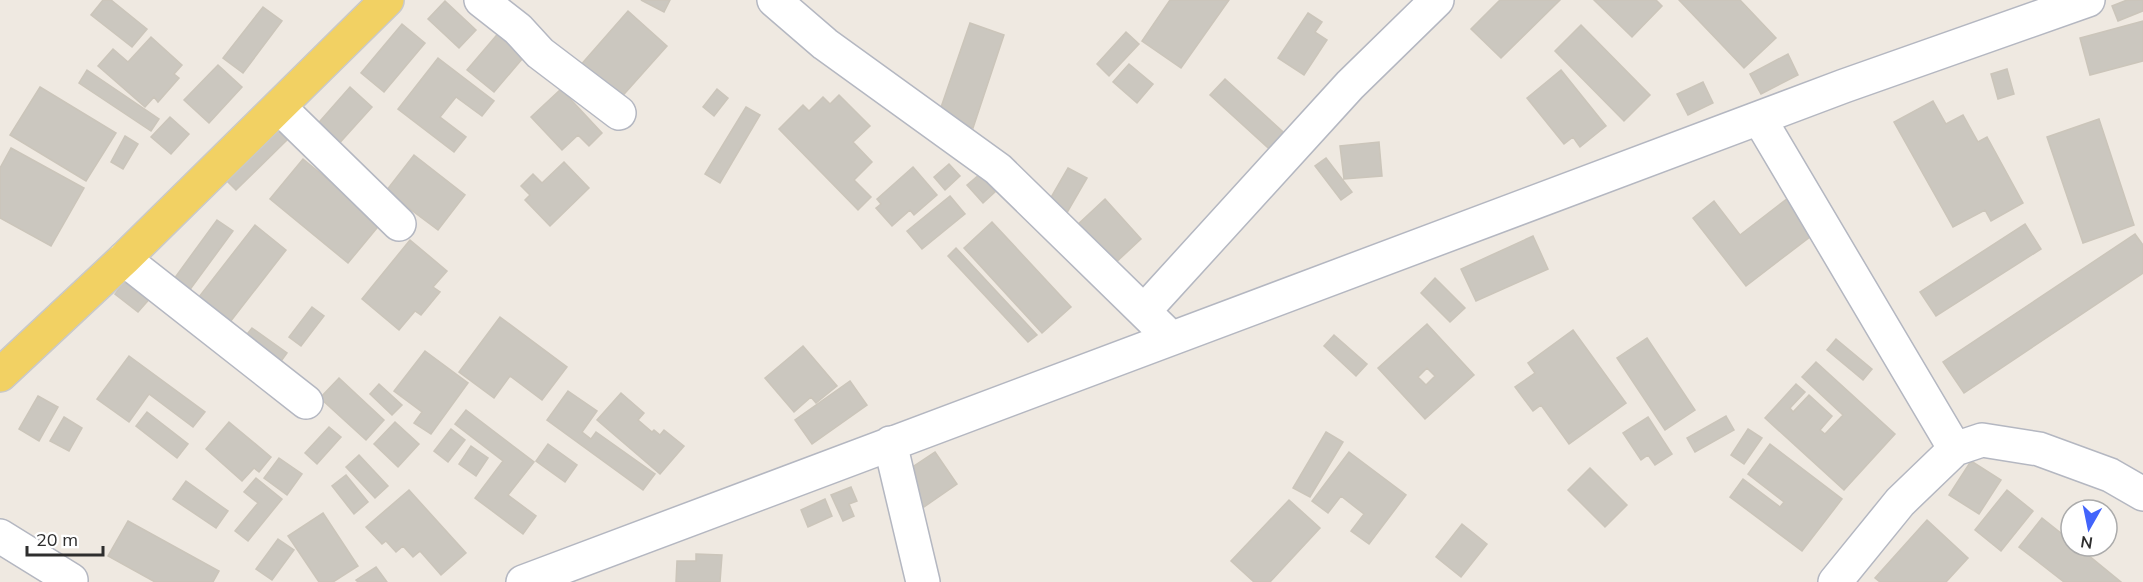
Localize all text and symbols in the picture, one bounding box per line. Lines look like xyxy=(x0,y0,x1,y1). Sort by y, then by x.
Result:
north arrow xyxy=(2059,498,2119,558)
scale bar xyxy=(27,519,104,557)
text: 20 m xyxy=(36,528,78,551)
text: N xyxy=(2079,532,2094,554)

